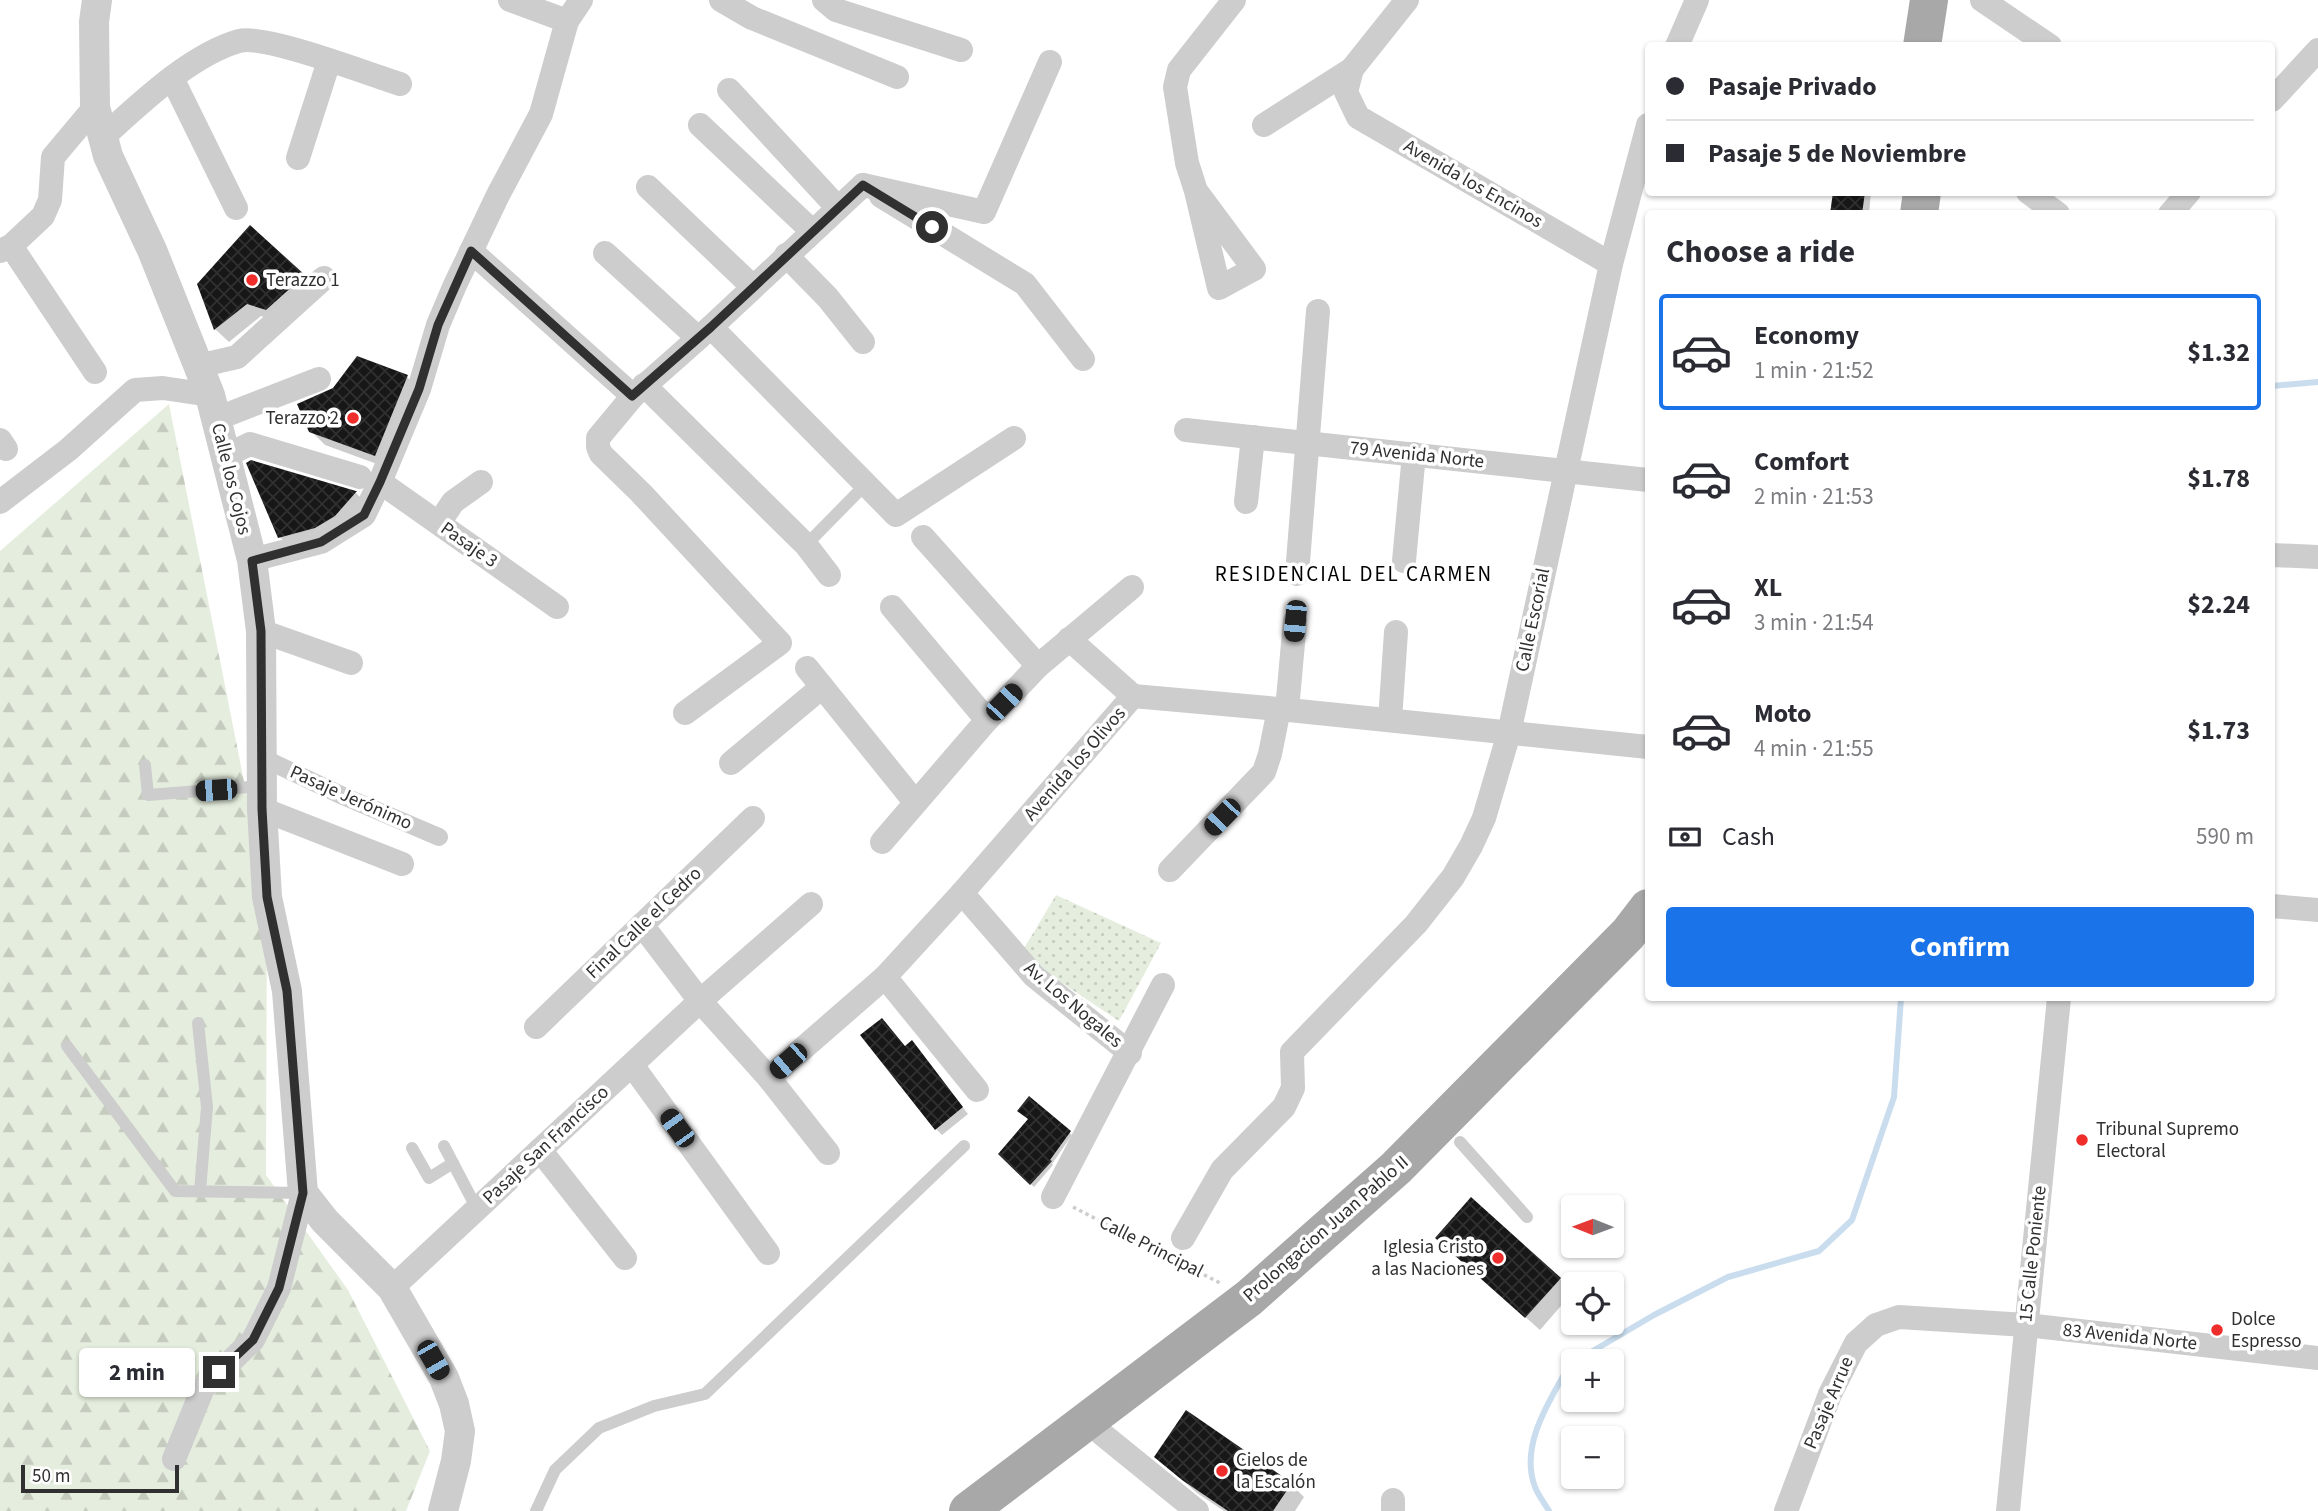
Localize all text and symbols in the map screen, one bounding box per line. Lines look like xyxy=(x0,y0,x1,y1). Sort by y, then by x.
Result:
text: Pasaje Privado xyxy=(1708,68,1877,105)
street label: Avenida los Encinos xyxy=(1398,133,1548,235)
text: Pasaje 5 de Noviembre xyxy=(1708,135,1966,172)
route start xyxy=(916,211,948,243)
text: Choose a ride xyxy=(1666,229,1855,275)
place label: Terazzo 1 xyxy=(266,267,340,294)
marker: Terazzo 1 xyxy=(244,272,260,288)
text: Economy xyxy=(1754,317,1859,354)
icon: car xyxy=(1670,321,1733,384)
text: $1.32 xyxy=(2187,334,2250,371)
text: 1 min · 21:52 xyxy=(1754,354,1874,387)
place label: Terazzo 2 xyxy=(265,405,339,432)
marker: Terazzo 2 xyxy=(345,410,361,426)
street label: Calle los Cojos xyxy=(204,420,258,538)
street label: 79 Avenida Norte xyxy=(1349,435,1485,475)
text: Comfort xyxy=(1754,443,1849,480)
icon: car xyxy=(1670,447,1733,510)
text: $1.78 xyxy=(2187,460,2250,497)
text: 2 min · 21:53 xyxy=(1754,480,1874,513)
street label: Pasaje 3 xyxy=(435,515,503,575)
district label: RESIDENCIAL DEL CARMEN xyxy=(1215,559,1493,589)
street label: Calle Escorial xyxy=(1509,565,1557,674)
text: XL xyxy=(1754,569,1782,606)
icon: car xyxy=(1670,573,1733,636)
text: $2.24 xyxy=(2187,586,2250,623)
car xyxy=(1283,599,1308,643)
text: 3 min · 21:54 xyxy=(1754,606,1874,639)
car xyxy=(982,680,1027,724)
text: Moto xyxy=(1754,695,1811,732)
icon: car xyxy=(1670,699,1733,762)
street label: Avenida los Olivos xyxy=(1018,701,1132,827)
text: $1.73 xyxy=(2187,712,2250,749)
text: 4 min · 21:55 xyxy=(1754,732,1874,765)
street label: Pasaje Jerónimo xyxy=(286,759,416,837)
car xyxy=(195,778,238,802)
car xyxy=(1200,795,1245,839)
icon: cash xyxy=(1666,818,1704,856)
text: Cash xyxy=(1722,818,1775,855)
text: 590 m xyxy=(2196,820,2254,853)
street label: Final Calle el Cedro xyxy=(580,861,708,985)
button: Confirm xyxy=(1666,907,2254,987)
street label: Av. Los Nogales xyxy=(1018,956,1128,1054)
car xyxy=(766,1039,811,1083)
street label: Pasaje San Francisco xyxy=(477,1079,615,1211)
car xyxy=(657,1105,698,1151)
place label: Tribunal Supremo Electoral xyxy=(2096,1116,2239,1165)
marker: Tribunal Supremo Electoral xyxy=(2074,1132,2090,1148)
street label: Prolongacion Juan Pablo II xyxy=(1237,1149,1415,1309)
street label: 15 Calle Poniente xyxy=(2012,1184,2054,1324)
north arrow xyxy=(1561,1195,1624,1258)
map controls xyxy=(1561,1195,1624,1489)
street label: Calle Principal xyxy=(1094,1209,1208,1285)
place label: Iglesia Cristo a las Naciones xyxy=(1371,1234,1484,1283)
marker: Iglesia Cristo a las Naciones xyxy=(1490,1250,1506,1266)
button: locate xyxy=(1561,1272,1624,1335)
place label: Dolce Espresso xyxy=(2231,1306,2302,1355)
street label: 83 Avenida Norte xyxy=(2062,1317,2198,1357)
marker: Dolce Espresso xyxy=(2209,1322,2225,1338)
car xyxy=(414,1337,453,1383)
callout: 2 min xyxy=(79,1348,194,1396)
button: + xyxy=(1561,1349,1624,1412)
street label: Pasaje Arrue xyxy=(1797,1353,1861,1453)
text: 2 min xyxy=(109,1356,165,1389)
route end xyxy=(203,1356,235,1388)
button: − xyxy=(1561,1426,1624,1489)
place label: Cielos de la Escalón xyxy=(1236,1447,1316,1496)
scale bar xyxy=(21,1462,178,1494)
text: 50 m xyxy=(32,1463,70,1490)
marker: Cielos de la Escalón xyxy=(1214,1463,1230,1479)

